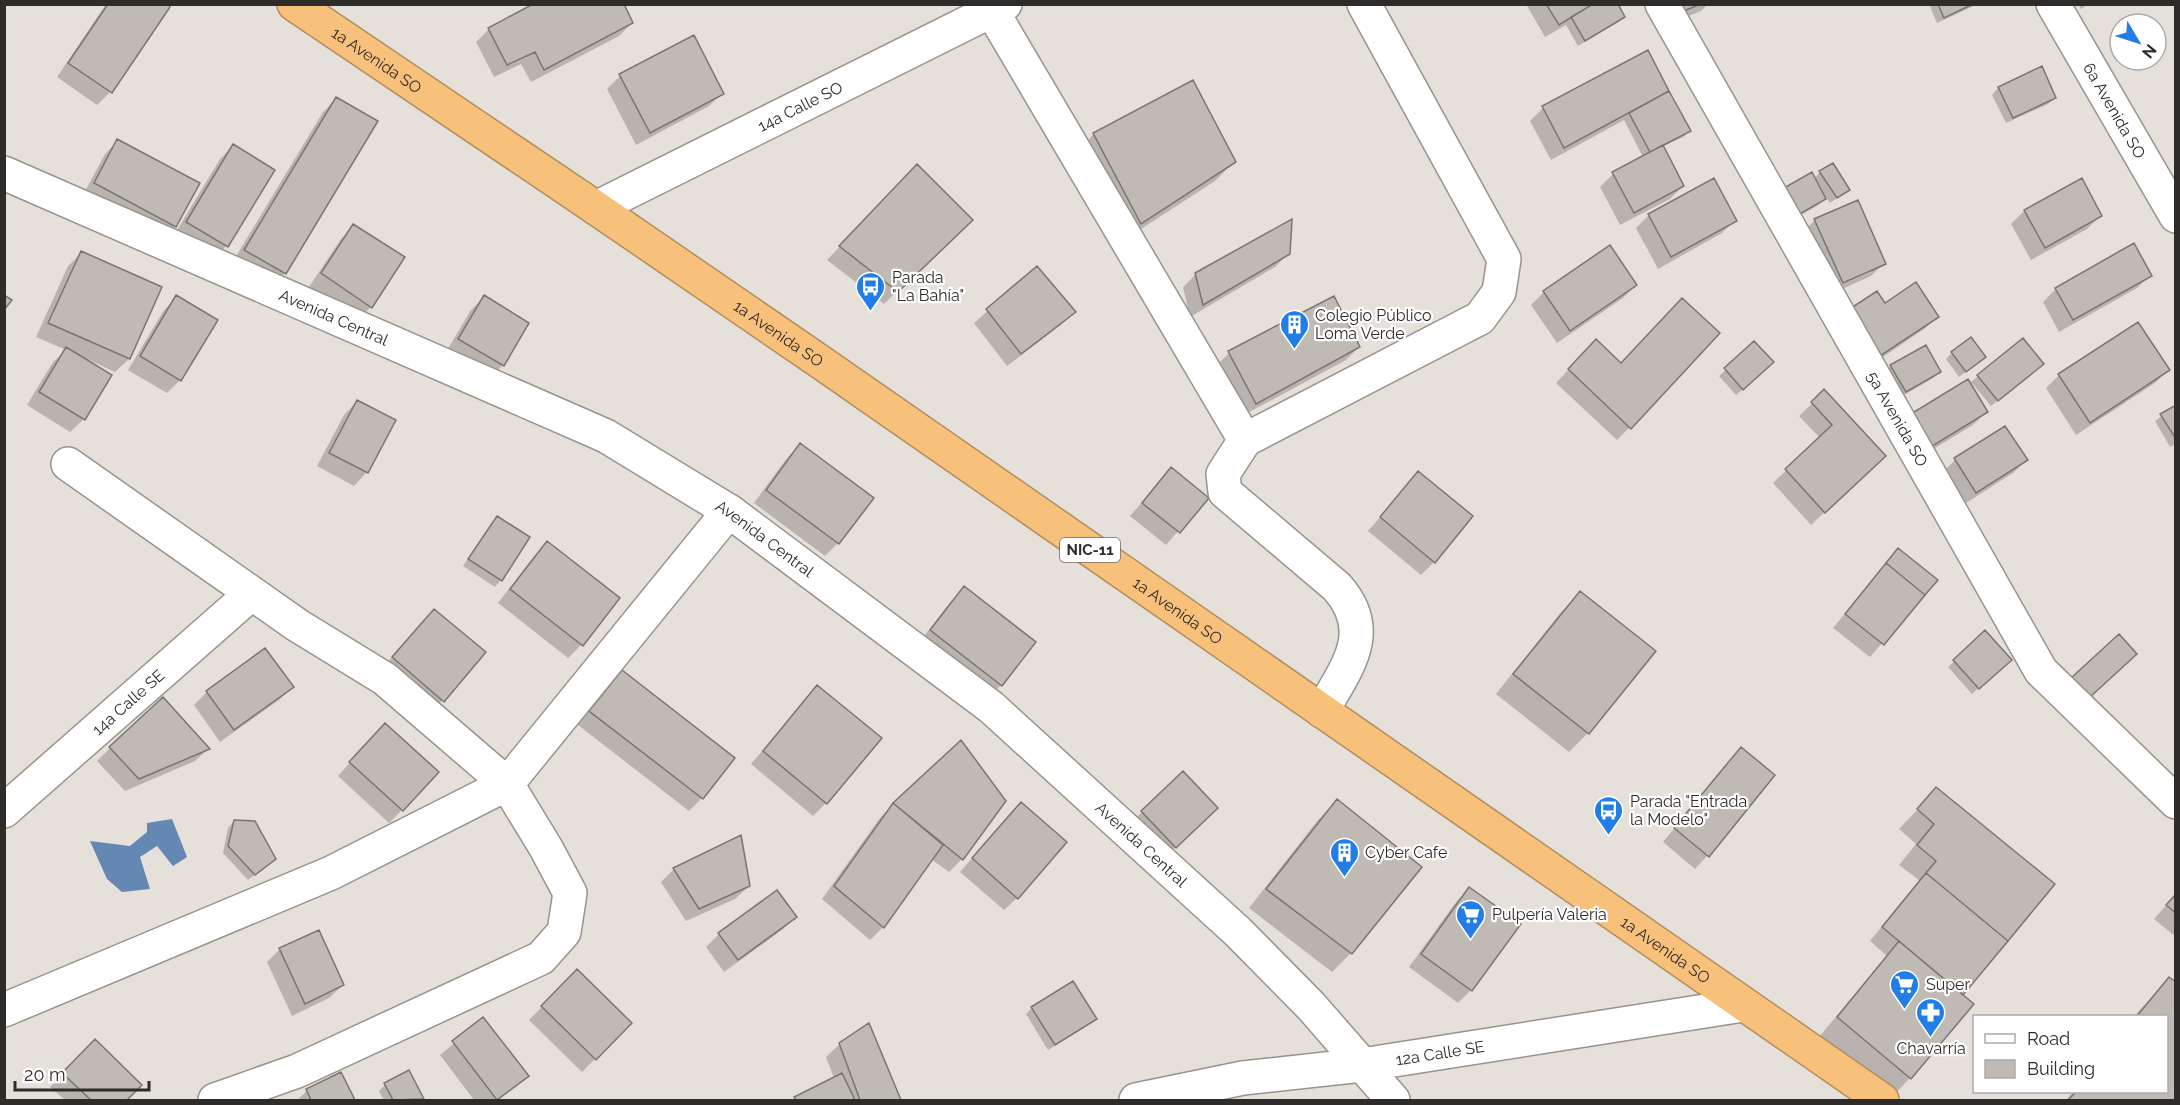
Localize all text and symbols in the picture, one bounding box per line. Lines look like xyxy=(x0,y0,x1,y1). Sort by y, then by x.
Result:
north arrow xyxy=(2108,12,2168,72)
street label: 1a Avenida SO xyxy=(328,23,425,98)
text: N xyxy=(2138,40,2160,62)
street label: 6a Avenida SO xyxy=(2079,59,2149,162)
street label: 14a Calle SO xyxy=(755,78,846,136)
place label: Parada "La Bahía" xyxy=(892,268,964,305)
bus stop icon: Parada "La Bahía" xyxy=(855,270,887,312)
street label: Avenida Central xyxy=(276,285,392,350)
street label: 1a Avenida SO xyxy=(730,296,827,371)
place label: Colegio Público Loma Verde xyxy=(1315,306,1432,343)
building icon: Colegio Público Loma Verde xyxy=(1278,308,1310,350)
street label: 5a Avenida SO xyxy=(1863,368,1932,470)
street label: Avenida Central xyxy=(712,496,818,581)
road number: NIC-11 xyxy=(1060,538,1120,562)
street label: 1a Avenida SO xyxy=(1129,573,1226,649)
street label: 14a Calle SE xyxy=(88,666,168,739)
place label: Parada "Entrada la Modelo" xyxy=(1630,792,1747,829)
bus stop icon: Parada "Entrada la Modelo" xyxy=(1593,794,1625,836)
street label: Avenida Central xyxy=(1092,798,1192,892)
building icon: Cyber Cafe xyxy=(1328,836,1360,878)
place label: Cyber Cafe xyxy=(1365,843,1447,862)
supermarket icon: Pulpería Valeria xyxy=(1455,898,1487,940)
place label: Pulpería Valeria xyxy=(1492,905,1607,924)
street label: 1a Avenida SO xyxy=(1617,912,1714,988)
supermarket icon: Super xyxy=(1889,968,1921,1010)
place label: Super xyxy=(1926,975,1970,994)
pharmacy icon: Chavarría xyxy=(1915,996,1947,1038)
legend xyxy=(1973,1015,2168,1093)
text: Road xyxy=(2027,1028,2070,1049)
street label: 12a Calle SE xyxy=(1395,1037,1486,1070)
place label: Chavarría xyxy=(1896,1039,1966,1058)
scale bar xyxy=(15,1054,148,1092)
text: Building xyxy=(2027,1058,2095,1079)
text: 20 m xyxy=(24,1064,66,1085)

